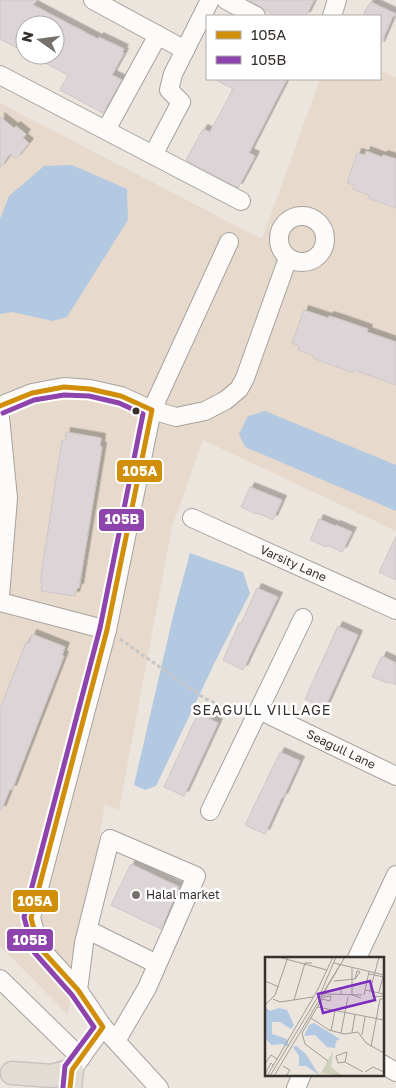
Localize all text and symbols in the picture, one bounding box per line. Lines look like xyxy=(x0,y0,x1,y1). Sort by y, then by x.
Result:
north arrow xyxy=(15,15,65,65)
legend xyxy=(206,15,381,80)
text: 105A xyxy=(251,25,286,43)
text: N xyxy=(17,30,36,44)
text: 105B xyxy=(251,50,286,68)
unlabelled marker xyxy=(131,406,141,416)
line badge: 105A xyxy=(116,459,163,483)
text: 105A xyxy=(123,462,157,479)
line badge: 105B xyxy=(98,508,145,532)
text: 105B xyxy=(105,510,139,527)
street label: Varsity Lane xyxy=(258,542,329,585)
district label: SEAGULL VILLAGE xyxy=(193,701,331,718)
street label: Seagull Lane xyxy=(304,726,378,772)
place label: Halal market xyxy=(146,887,220,902)
line badge: 105A xyxy=(12,889,59,913)
marker: Halal market xyxy=(130,889,142,901)
text: 105A xyxy=(18,892,52,909)
line badge: 105B xyxy=(6,928,54,952)
text: 105B xyxy=(13,931,47,948)
inset map xyxy=(265,957,384,1076)

